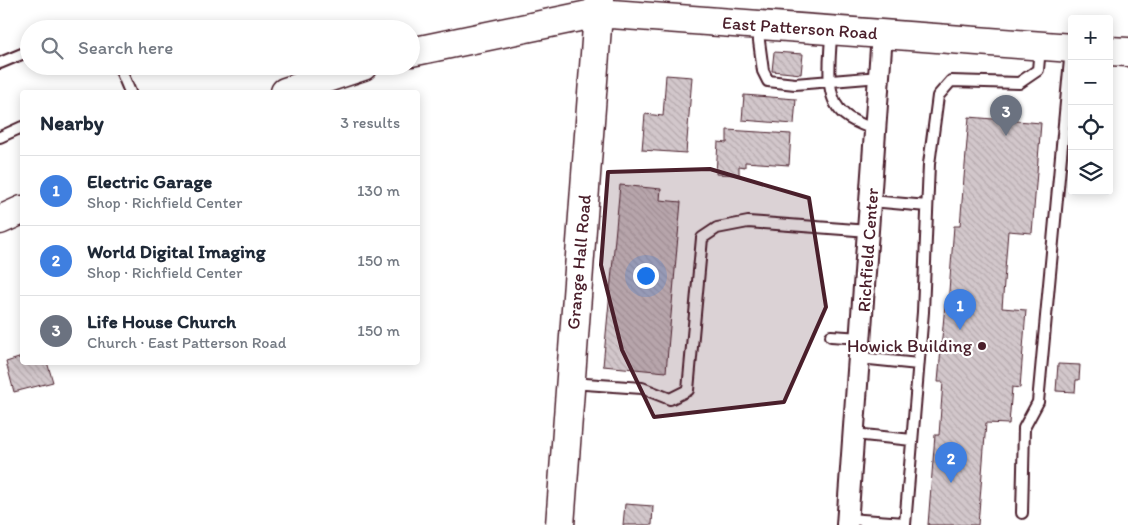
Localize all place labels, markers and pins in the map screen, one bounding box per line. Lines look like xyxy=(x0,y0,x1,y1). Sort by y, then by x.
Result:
pin: 3 xyxy=(990,95,1022,136)
pin: 1 xyxy=(944,289,976,330)
place label: Howick Building xyxy=(847,335,973,357)
marker: Howick Building xyxy=(976,340,988,352)
pin: 2 xyxy=(935,442,967,483)

